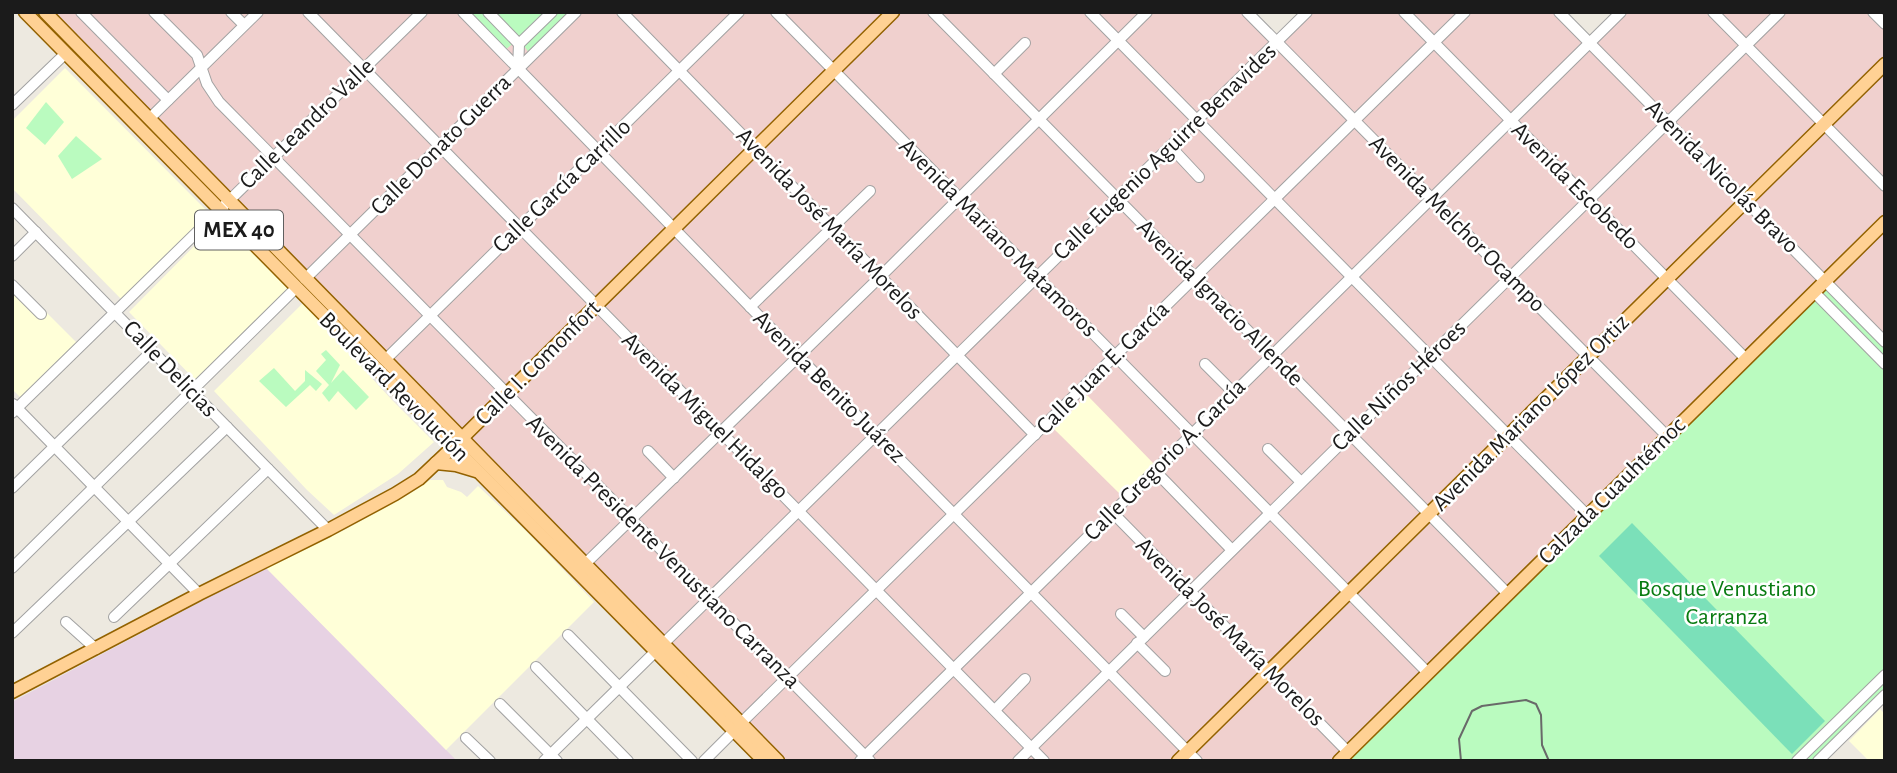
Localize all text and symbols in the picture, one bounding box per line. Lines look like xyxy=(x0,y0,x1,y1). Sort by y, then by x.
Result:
street label: Calle Eugenio Aguirre Benavides xyxy=(1049,39,1281,265)
street label: Calle Leandro Valle xyxy=(235,54,379,194)
street label: Calle Donato Guerra xyxy=(366,70,516,220)
street label: Avenida Nicolás Bravo xyxy=(1641,96,1803,258)
street label: Calle García Carrillo xyxy=(488,114,636,258)
street label: Avenida Escobedo xyxy=(1507,118,1643,254)
street label: Avenida José María Morelos xyxy=(731,124,927,324)
street label: Avenida Melchor Ocampo xyxy=(1364,131,1550,317)
street label: Avenida Mariano Matamoros xyxy=(894,134,1102,342)
road number: MEX 40 xyxy=(195,210,283,249)
street label: Avenida Ignacio Allende xyxy=(1132,215,1308,391)
street label: Calle I. Comonfort xyxy=(471,296,605,430)
street label: Calle Juan E. García xyxy=(1032,297,1174,439)
street label: Avenida Benito Juárez xyxy=(748,306,910,468)
street label: Boulevard Revolución xyxy=(315,308,473,466)
street label: Avenida Mariano López Ortiz xyxy=(1428,310,1634,516)
street label: Calle Delicias xyxy=(118,316,222,422)
street label: Calle Niños Héroes xyxy=(1327,316,1471,456)
street label: Avenida Miguel Hidalgo xyxy=(617,328,793,504)
street label: Calle Gregorio A. García xyxy=(1080,375,1250,545)
street label: Avenida Presidente Venustiano Carranza xyxy=(522,411,804,693)
street label: Calzada Cuauhtémoc xyxy=(1534,413,1690,569)
street label: Avenida José María Morelos xyxy=(1131,533,1329,731)
park label: Bosque Venustiano Carranza xyxy=(1638,577,1816,629)

